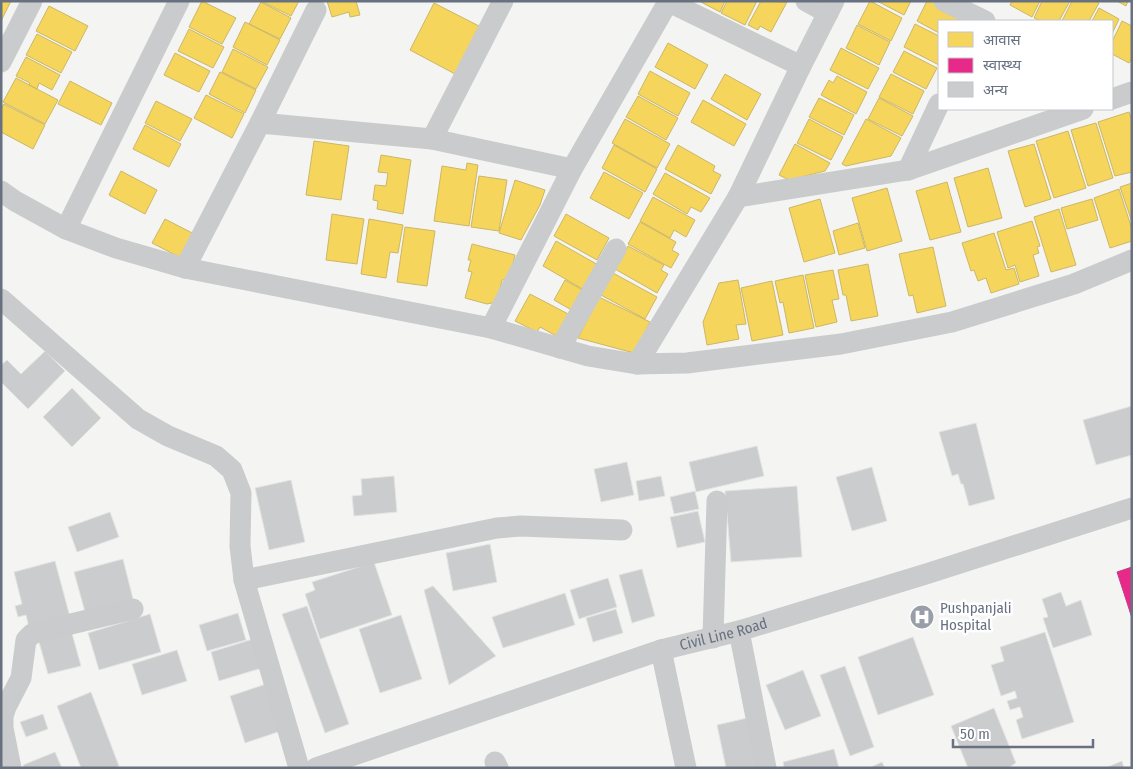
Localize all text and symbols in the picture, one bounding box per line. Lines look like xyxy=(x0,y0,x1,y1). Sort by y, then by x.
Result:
legend xyxy=(938,20,1113,110)
text: आवास xyxy=(983,31,1022,49)
text: स्वास्थ्य xyxy=(983,56,1021,74)
text: अन्य xyxy=(983,81,1008,99)
place label: Pushpanjali Hospital xyxy=(940,599,1011,634)
hospital icon: Pushpanjali Hospital xyxy=(909,604,935,630)
street label: Civil Line Road xyxy=(678,614,769,654)
scale bar xyxy=(953,716,1093,748)
text: 50 m xyxy=(960,725,990,743)

